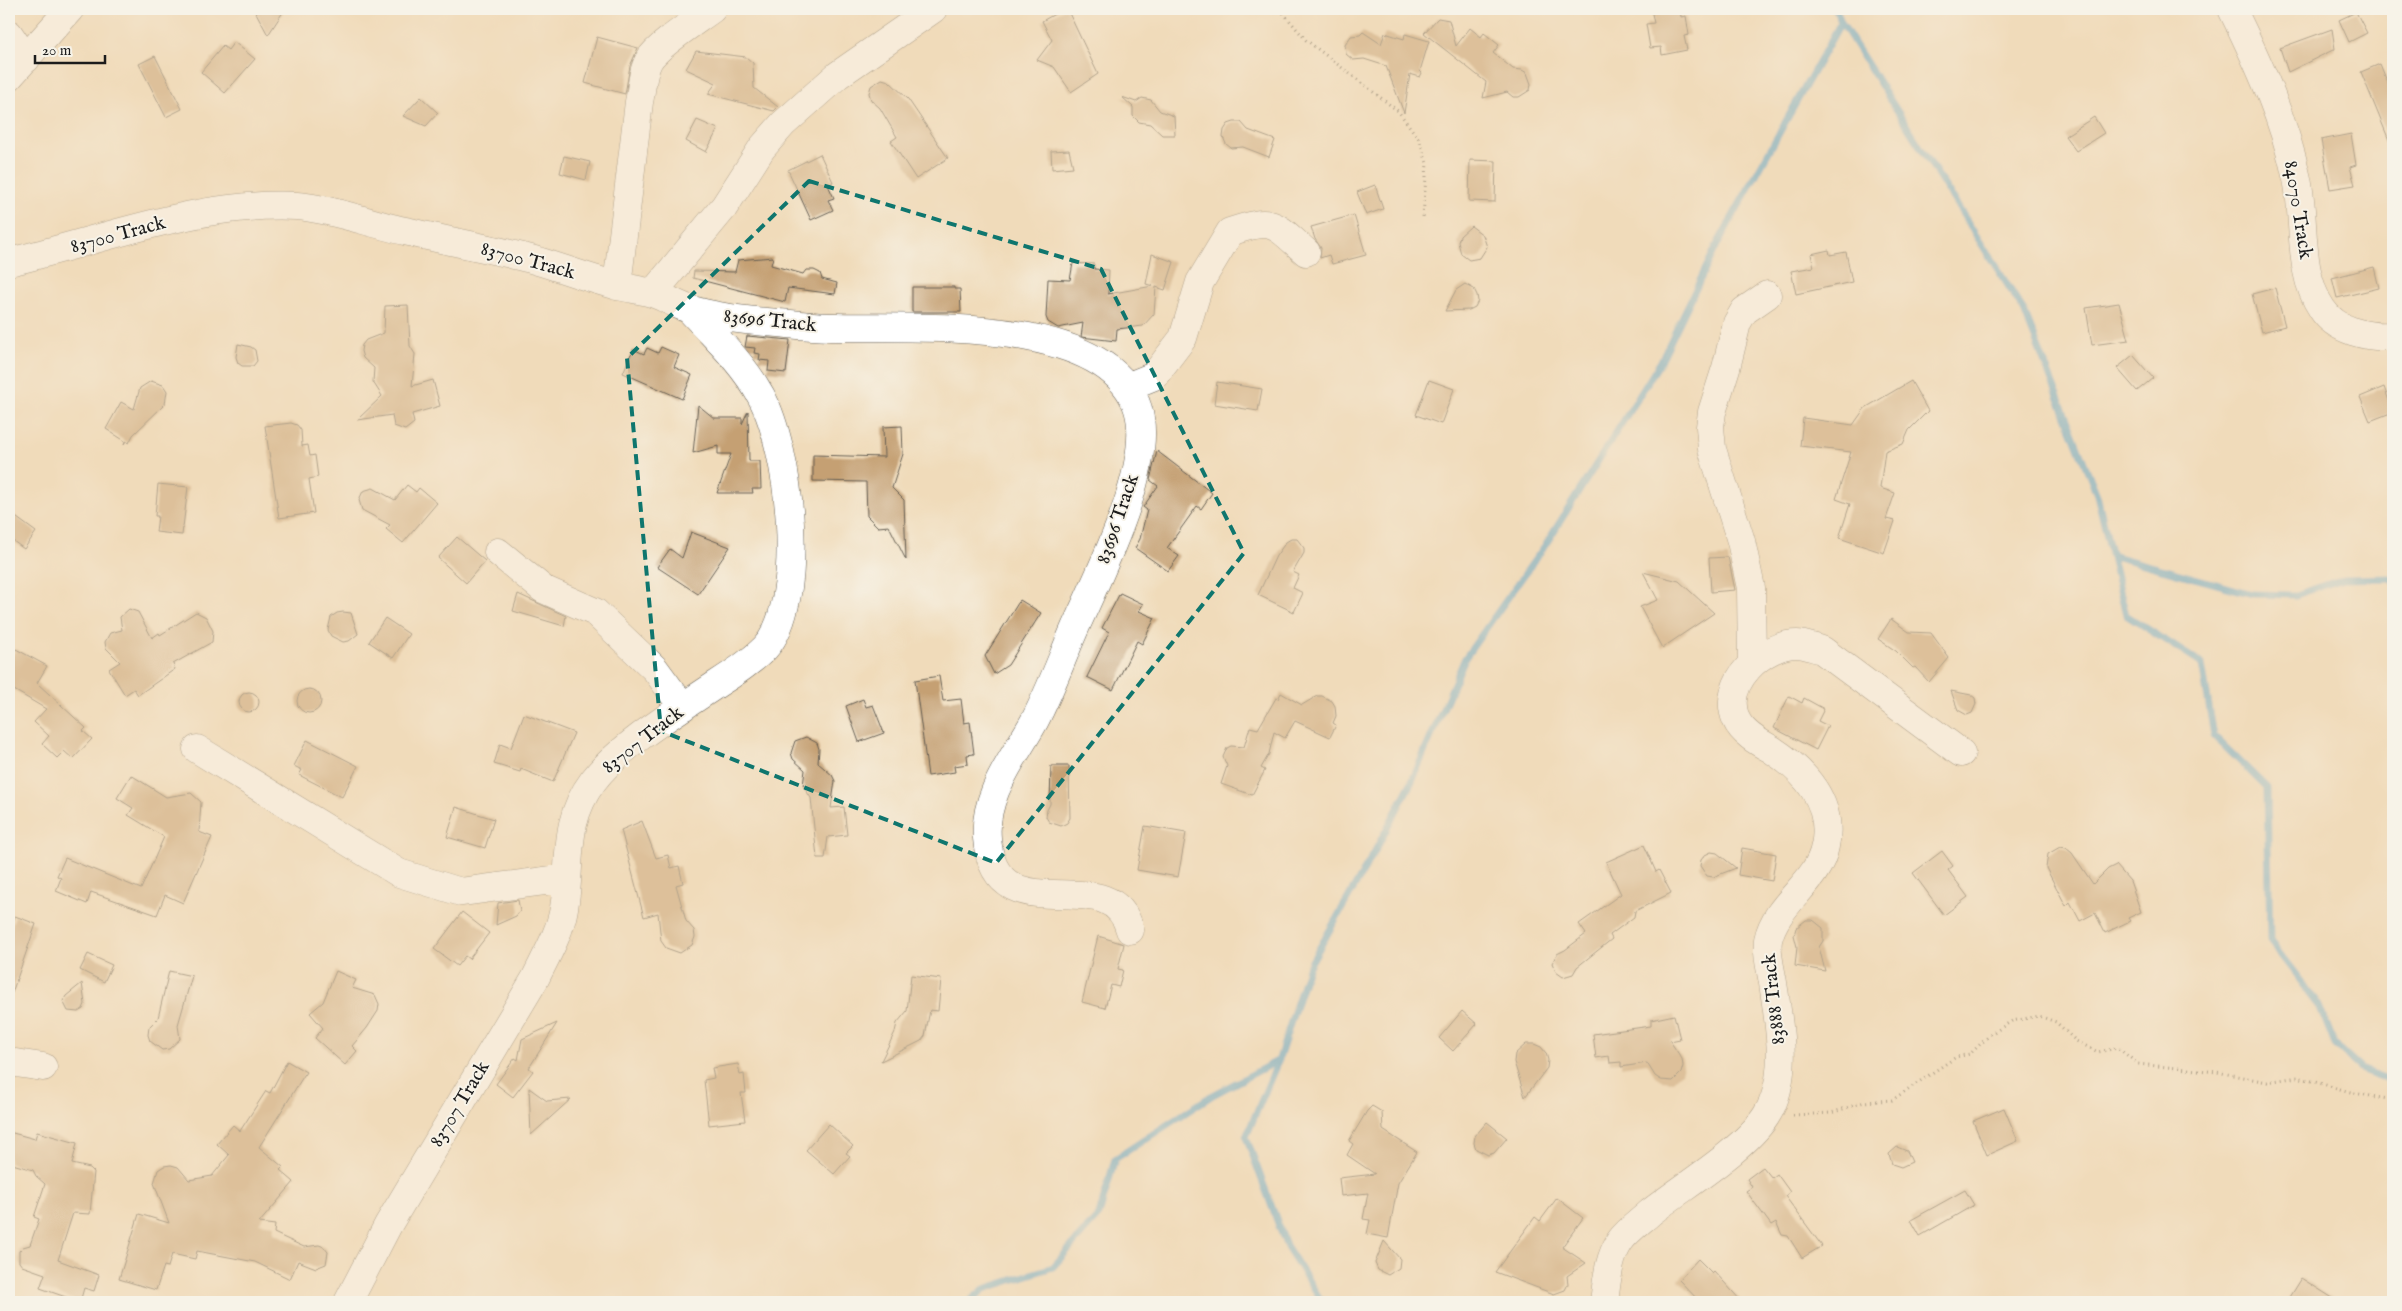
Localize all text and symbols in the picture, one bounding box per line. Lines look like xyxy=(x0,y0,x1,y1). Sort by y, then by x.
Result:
scale bar xyxy=(35,32,105,64)
text: 20 m xyxy=(42,41,72,60)
street label: 84070 Track xyxy=(2278,159,2318,261)
street label: 83700 Track xyxy=(68,210,168,260)
street label: 83700 Track xyxy=(478,236,578,286)
street label: 83696 Track xyxy=(722,304,818,338)
street label: 83696 Track xyxy=(1091,470,1145,567)
street label: 83707 Track xyxy=(597,700,689,780)
street label: 83888 Track xyxy=(1757,952,1791,1046)
street label: 83707 Track xyxy=(424,1056,496,1152)

